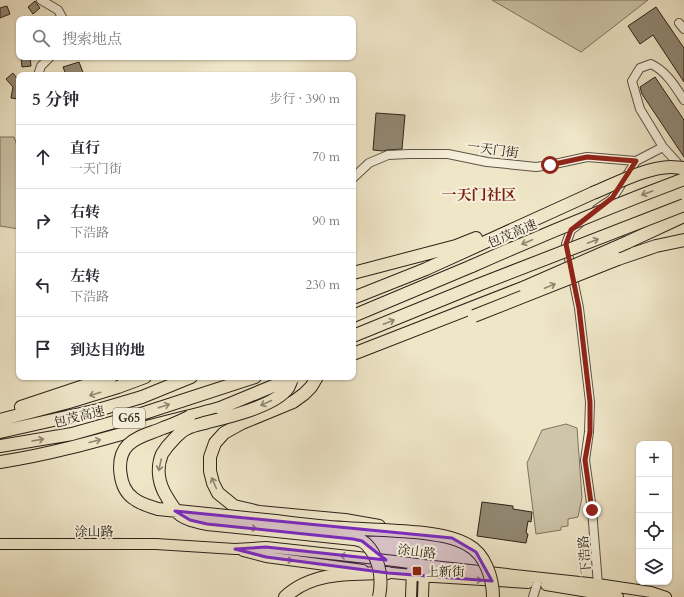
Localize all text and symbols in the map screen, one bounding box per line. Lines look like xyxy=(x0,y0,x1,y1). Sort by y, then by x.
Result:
search box xyxy=(16,16,356,60)
icon: search xyxy=(30,27,52,49)
text: 搜索地点 xyxy=(62,29,122,49)
text: 5 分钟 xyxy=(32,88,79,111)
text: 步行 · 390 m xyxy=(269,90,340,108)
street label: 一天门街 xyxy=(466,137,520,163)
text: 直行 xyxy=(70,138,100,158)
icon: ahead xyxy=(32,146,54,168)
text: 70 m xyxy=(312,148,340,166)
route start xyxy=(541,156,559,174)
text: 一天门街 xyxy=(70,160,122,178)
district label: 一天门社区 xyxy=(441,185,517,205)
one-way arrow xyxy=(642,189,654,197)
text: 右转 xyxy=(70,202,100,222)
icon: right xyxy=(32,210,54,232)
text: 90 m xyxy=(312,212,340,230)
street label: 包茂高速 xyxy=(485,215,540,252)
text: 下浩路 xyxy=(70,224,109,242)
one-way arrow xyxy=(586,236,598,244)
one-way arrow xyxy=(522,238,534,246)
text: 左转 xyxy=(70,266,100,286)
icon: left xyxy=(32,274,54,296)
text: 230 m xyxy=(306,276,340,294)
one-way arrow xyxy=(543,282,555,290)
text: 下浩路 xyxy=(70,288,109,306)
one-way arrow xyxy=(383,317,395,325)
icon: arrive xyxy=(32,338,54,360)
text: 到达目的地 xyxy=(70,340,145,360)
one-way arrow xyxy=(89,391,102,398)
one-way arrow xyxy=(261,400,273,407)
street label: 包茂高速 xyxy=(52,402,107,432)
one-way arrow xyxy=(157,402,170,409)
road number: G65 xyxy=(113,408,145,428)
one-way arrow xyxy=(32,435,45,443)
one-way arrow xyxy=(88,437,101,444)
map controls xyxy=(636,441,672,585)
button: + xyxy=(636,441,672,477)
one-way arrow xyxy=(156,458,164,471)
button: − xyxy=(636,477,672,513)
one-way arrow xyxy=(210,478,217,490)
route end xyxy=(583,501,601,519)
button: locate xyxy=(636,513,672,549)
street label: 涂山路 xyxy=(74,523,114,541)
one-way arrow xyxy=(244,524,257,532)
street label: 下浩路 xyxy=(574,535,596,575)
street label: 涂山路 xyxy=(396,541,437,563)
button: layers xyxy=(636,549,672,585)
one-way arrow xyxy=(340,552,353,559)
one-way arrow xyxy=(280,556,293,564)
place label: 上新街 xyxy=(426,563,465,581)
marker: 上新街 xyxy=(411,565,423,577)
one-way arrow xyxy=(469,576,482,583)

